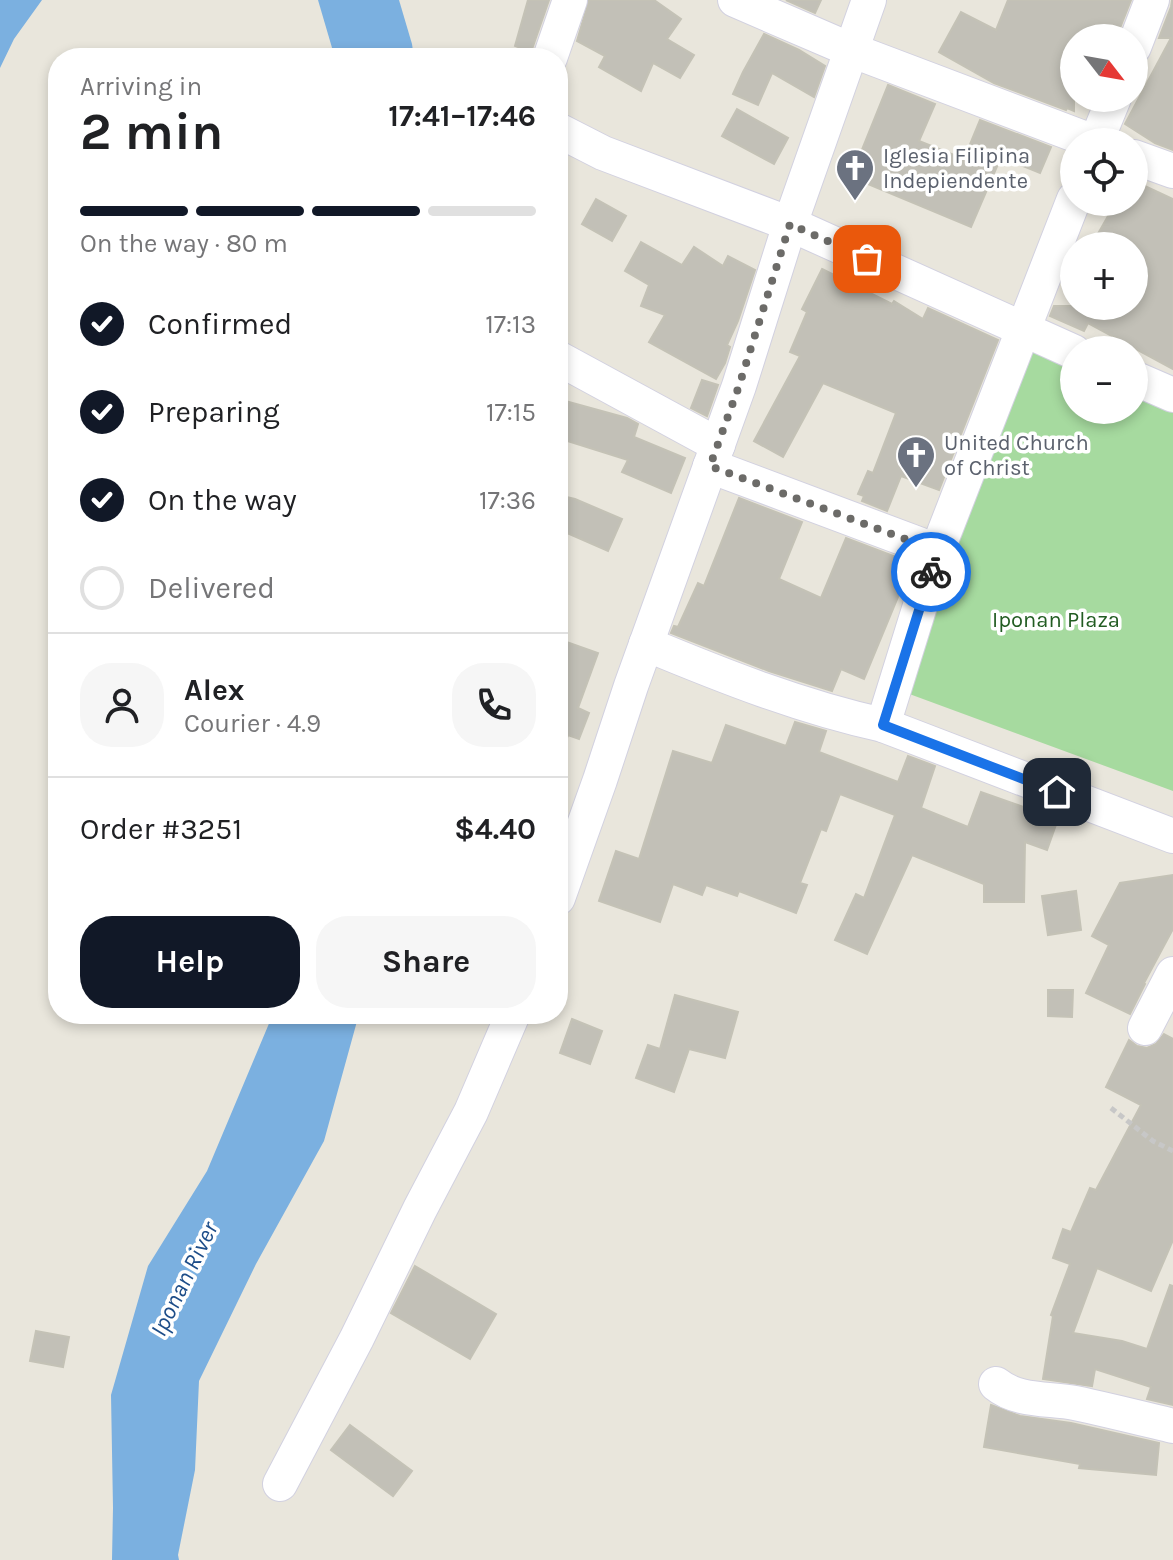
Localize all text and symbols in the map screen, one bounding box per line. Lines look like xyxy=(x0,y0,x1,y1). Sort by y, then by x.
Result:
north arrow xyxy=(1060,24,1148,112)
map controls xyxy=(1060,24,1148,424)
text: Arriving in xyxy=(80,71,202,102)
text: 17:41–17:46 xyxy=(388,98,536,134)
text: 2 min xyxy=(80,101,223,162)
button: locate xyxy=(1060,128,1148,216)
place label: Iglesia Filipina Indepiendente xyxy=(883,143,1030,194)
church icon: Iglesia Filipina Indepiendente xyxy=(834,147,876,202)
pin xyxy=(833,225,901,293)
text: On the way · 80 m xyxy=(80,228,288,259)
button: + xyxy=(1060,232,1148,320)
icon: bag xyxy=(845,237,889,281)
icon: check xyxy=(80,302,124,346)
text: Confirmed xyxy=(148,306,292,342)
text: 17:13 xyxy=(485,309,536,340)
button: − xyxy=(1060,336,1148,424)
icon: check xyxy=(80,390,124,434)
text: Preparing xyxy=(148,394,280,430)
text: 17:15 xyxy=(486,397,536,428)
place label: United Church of Christ xyxy=(944,430,1089,481)
church icon: United Church of Christ xyxy=(895,434,937,489)
icon: check xyxy=(80,478,124,522)
text: On the way xyxy=(148,482,297,518)
text: 17:36 xyxy=(479,485,536,516)
courier xyxy=(891,532,971,612)
icon: bike xyxy=(909,550,953,594)
text: Delivered xyxy=(148,570,275,606)
park label: Iponan Plaza xyxy=(992,607,1120,633)
button: person xyxy=(80,663,164,747)
button: phone xyxy=(452,663,536,747)
text: Alex xyxy=(184,672,244,708)
text: Courier · 4.9 xyxy=(184,708,321,739)
pin xyxy=(1023,758,1091,826)
icon: home xyxy=(1035,770,1079,814)
text: Order #3251 xyxy=(80,811,242,847)
text: $4.40 xyxy=(454,811,536,847)
button: Help xyxy=(80,916,300,1008)
button: Share xyxy=(316,916,536,1008)
water label: Iponan River xyxy=(144,1216,224,1341)

